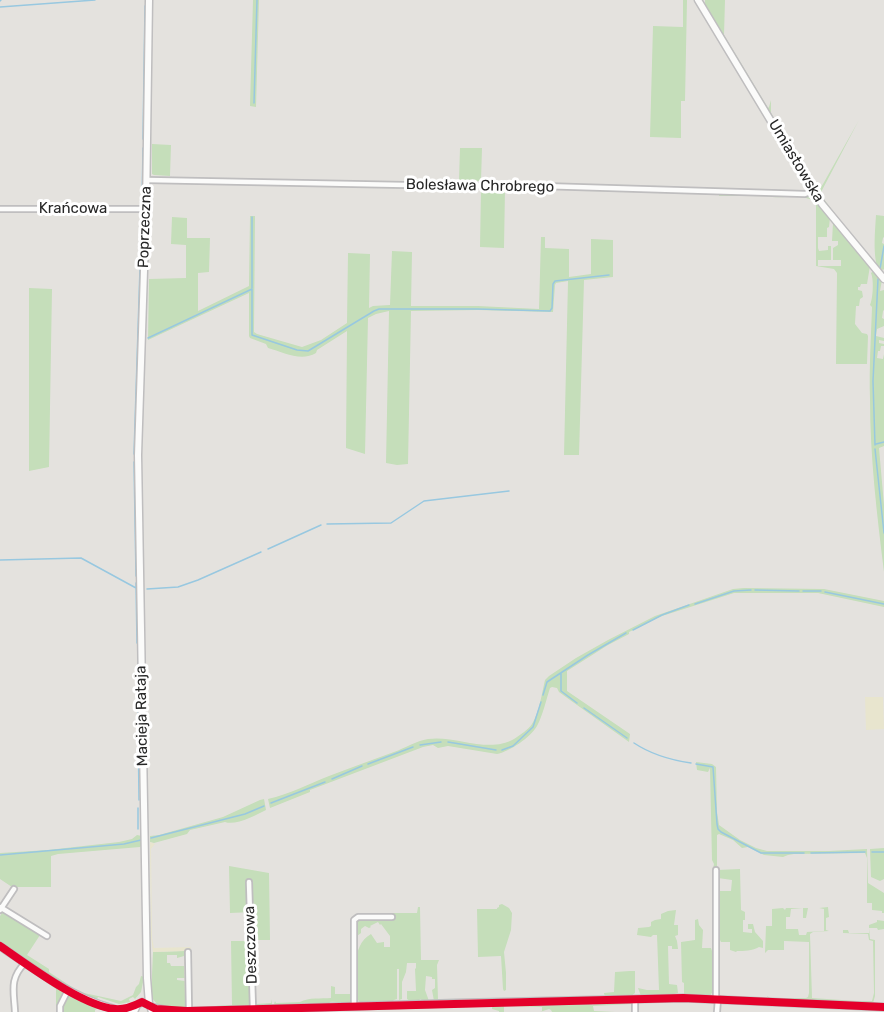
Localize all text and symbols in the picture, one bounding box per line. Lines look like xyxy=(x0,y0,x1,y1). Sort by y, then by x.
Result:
street label: Umiastowska xyxy=(764,116,828,206)
street label: Bolesława Chrobrego xyxy=(406,176,554,196)
street label: Poprzeczna xyxy=(135,186,155,268)
street label: Krańcowa xyxy=(39,200,107,218)
street label: Macieja Rataja xyxy=(132,666,152,766)
street label: Deszczowa xyxy=(241,906,261,984)

